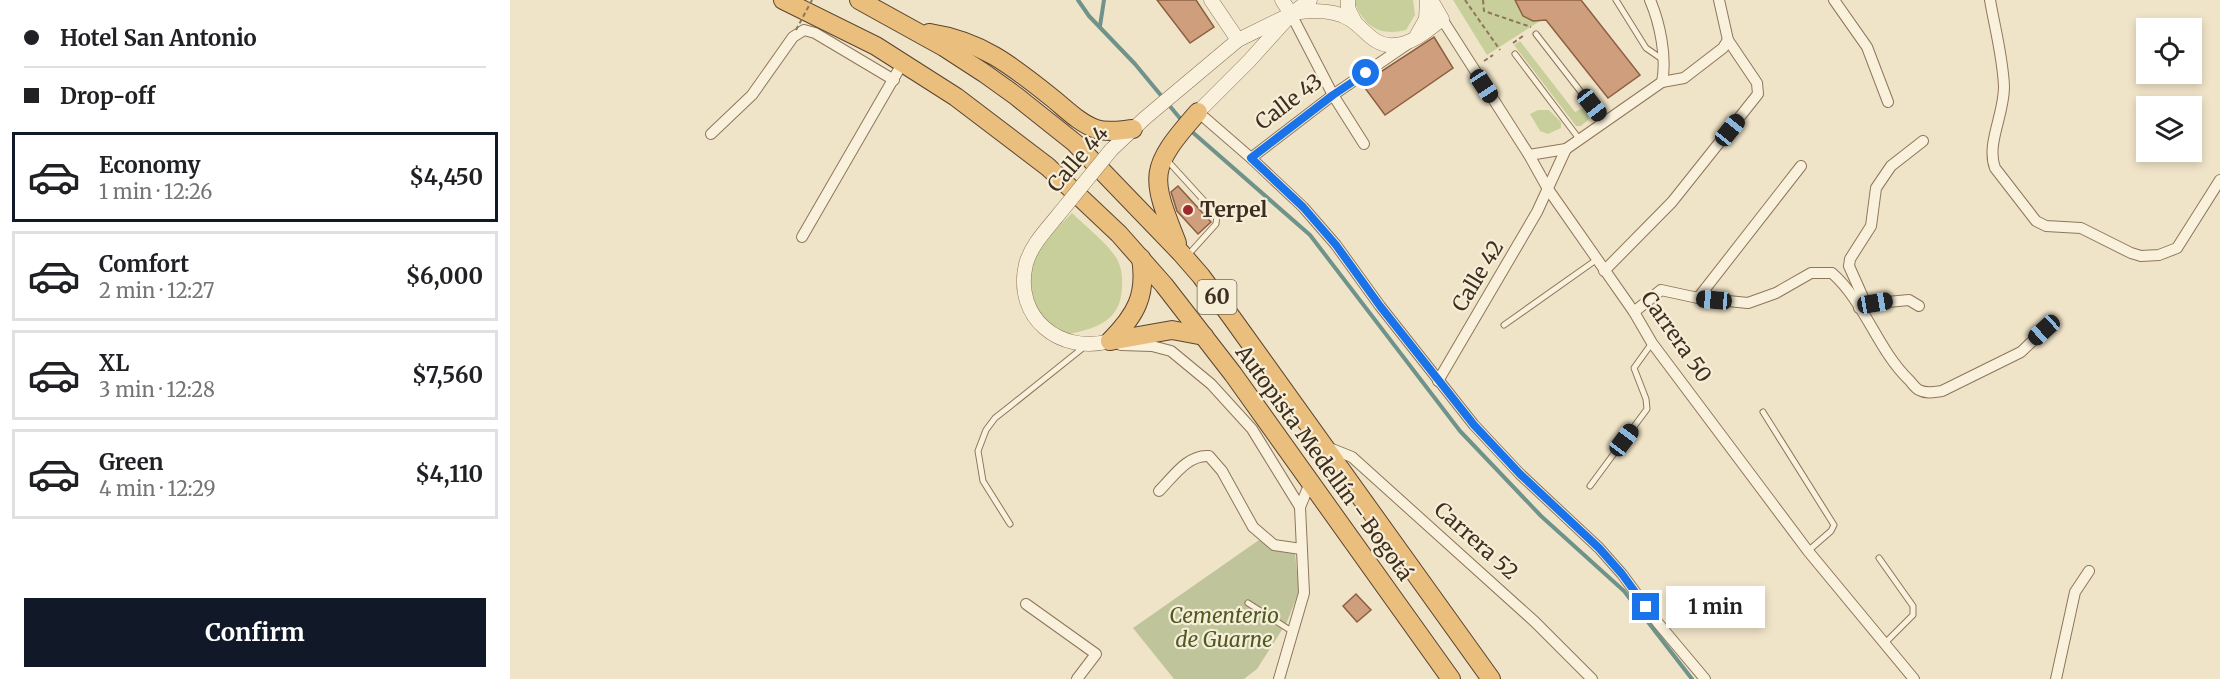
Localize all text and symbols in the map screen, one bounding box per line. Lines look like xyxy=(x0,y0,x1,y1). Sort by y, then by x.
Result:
map controls xyxy=(2136,18,2202,162)
button: locate xyxy=(2136,18,2202,84)
text: Hotel San Antonio xyxy=(60,24,257,52)
route start xyxy=(1352,59,1379,86)
car xyxy=(1467,66,1501,106)
street label: Calle 43 xyxy=(1250,68,1328,136)
text: Drop-off xyxy=(60,82,155,110)
car xyxy=(1574,85,1610,125)
button: layers xyxy=(2136,96,2202,162)
car xyxy=(1712,110,1748,150)
street label: Calle 44 xyxy=(1041,120,1114,198)
icon: car xyxy=(27,150,81,204)
text: Economy xyxy=(99,151,200,179)
text: $4,450 xyxy=(409,163,483,191)
text: 1 min · 12:26 xyxy=(99,179,212,204)
place label: Terpel xyxy=(1200,196,1268,223)
marker: Terpel xyxy=(1181,203,1195,217)
street label: Calle 42 xyxy=(1446,235,1509,316)
icon: car xyxy=(27,249,81,303)
text: Comfort xyxy=(99,250,189,278)
text: $6,000 xyxy=(406,262,483,290)
text: 2 min · 12:27 xyxy=(99,278,214,303)
road number: 60 xyxy=(1198,280,1236,314)
street label: Carrera 50 xyxy=(1635,286,1718,388)
car xyxy=(1695,289,1733,311)
car xyxy=(1856,291,1894,315)
car xyxy=(2025,311,2063,349)
street label: Autopista Medellín - Bogotá xyxy=(1229,339,1419,586)
icon: car xyxy=(27,348,81,402)
text: XL xyxy=(99,349,129,377)
text: $7,560 xyxy=(412,361,483,389)
text: 3 min · 12:28 xyxy=(99,377,215,402)
car xyxy=(1606,420,1642,460)
icon: car xyxy=(27,447,81,501)
text: Green xyxy=(99,448,163,476)
text: $4,110 xyxy=(415,460,483,488)
text: 4 min · 12:29 xyxy=(99,476,216,501)
street label: Carrera 52 xyxy=(1429,496,1524,585)
callout: 1 min xyxy=(1667,586,1766,628)
route end xyxy=(1632,593,1659,620)
text: 1 min xyxy=(1688,594,1743,619)
button: Confirm xyxy=(24,598,486,667)
park label: Cementerio de Guarne xyxy=(1169,602,1279,653)

